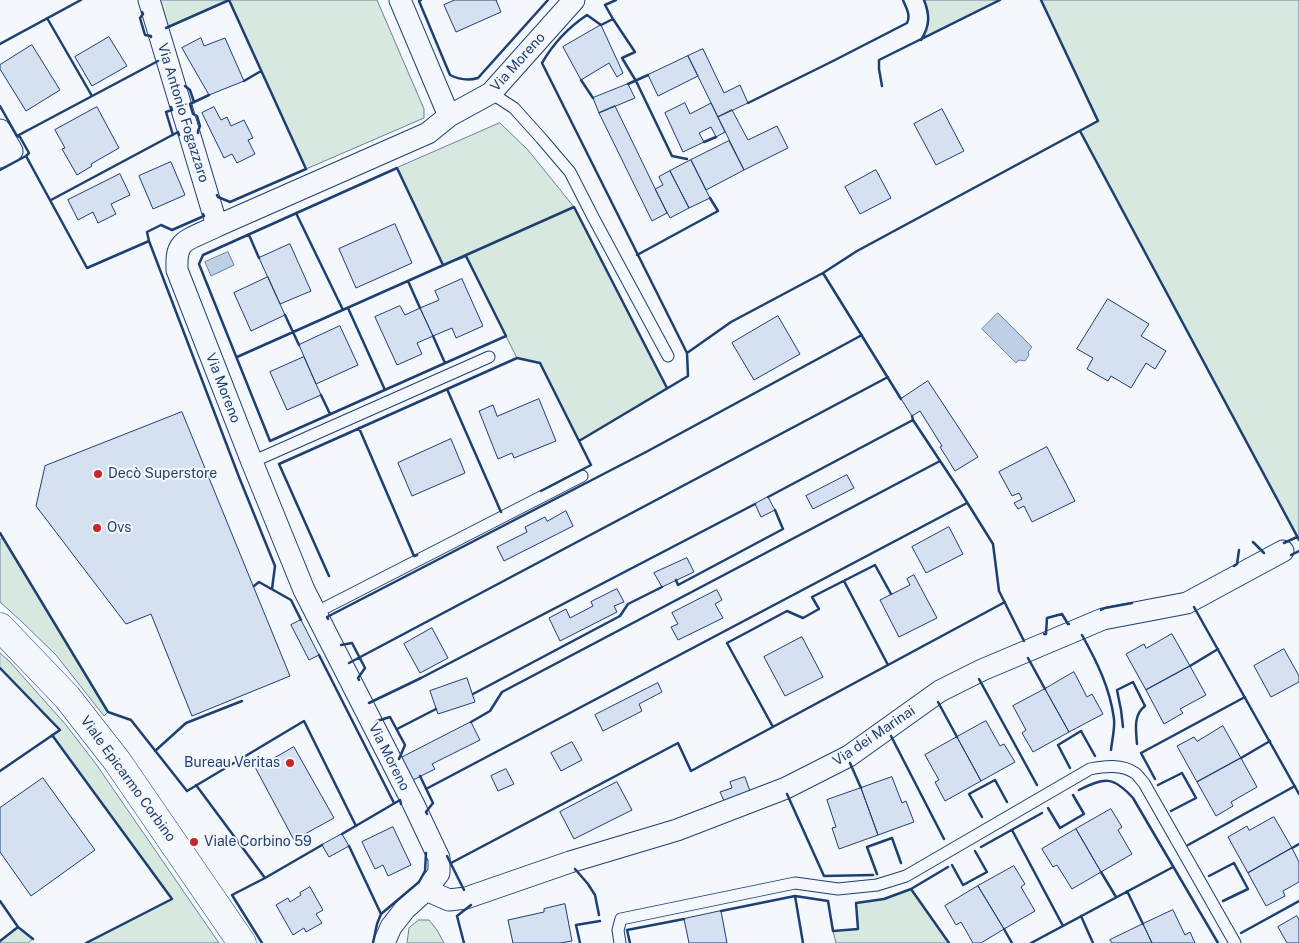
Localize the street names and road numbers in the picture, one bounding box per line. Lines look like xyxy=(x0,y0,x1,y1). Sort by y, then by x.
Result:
street label: Via Moreno xyxy=(487,29,549,95)
street label: Via Antonio Fogazzaro xyxy=(154,41,212,185)
street label: Via Moreno xyxy=(202,351,244,425)
street label: Via dei Marinai xyxy=(830,702,918,770)
street label: Viale Epicarmo Corbino xyxy=(77,713,179,845)
street label: Via Moreno xyxy=(365,720,413,794)

